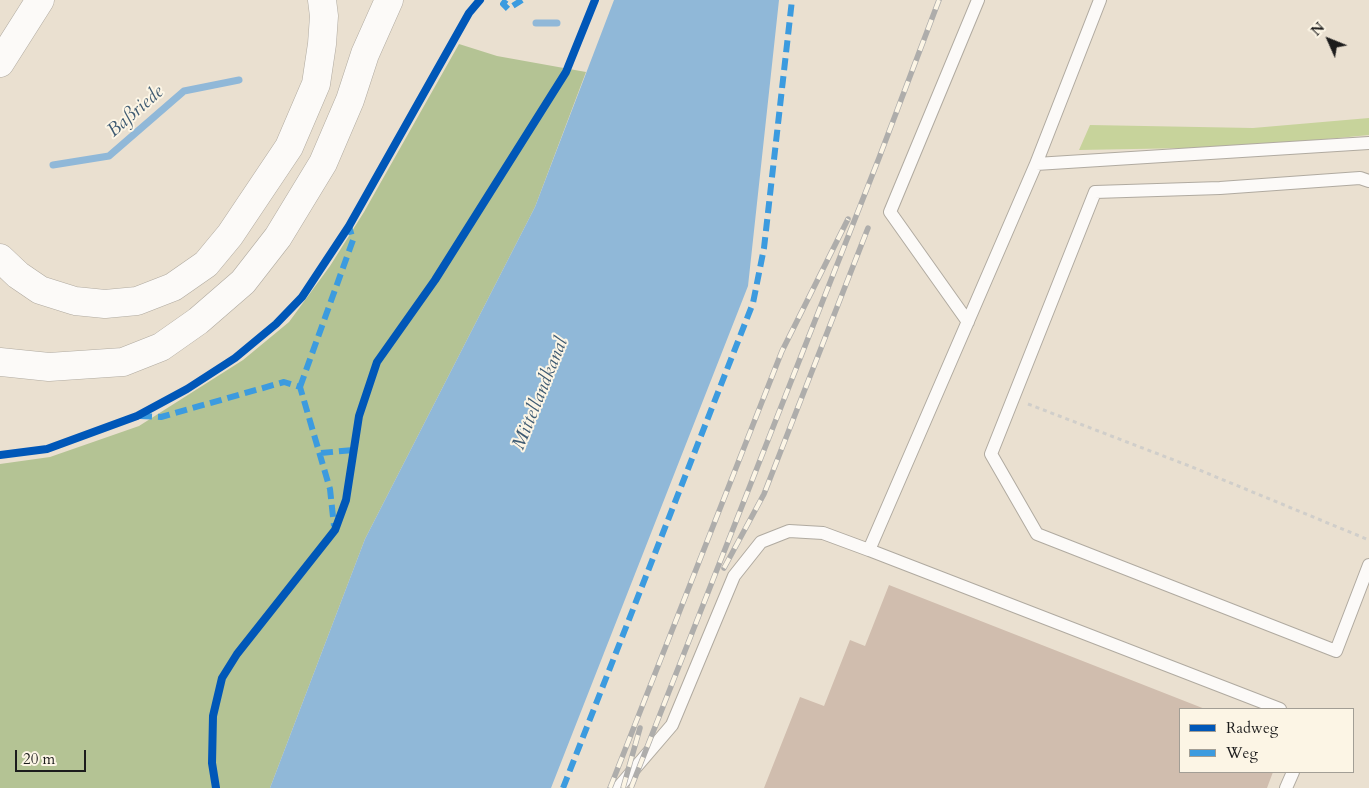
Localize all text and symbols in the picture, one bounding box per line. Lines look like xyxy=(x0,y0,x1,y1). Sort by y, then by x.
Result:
north arrow xyxy=(1304,15,1354,65)
text: N xyxy=(1307,18,1329,40)
water label: Baßriede xyxy=(103,81,169,143)
water label: Mittellandkanal xyxy=(508,335,574,453)
legend xyxy=(1179,708,1354,773)
text: Radweg xyxy=(1226,718,1278,738)
scale bar xyxy=(18,740,89,772)
text: Weg xyxy=(1226,743,1258,763)
text: 20 m xyxy=(23,749,55,769)

